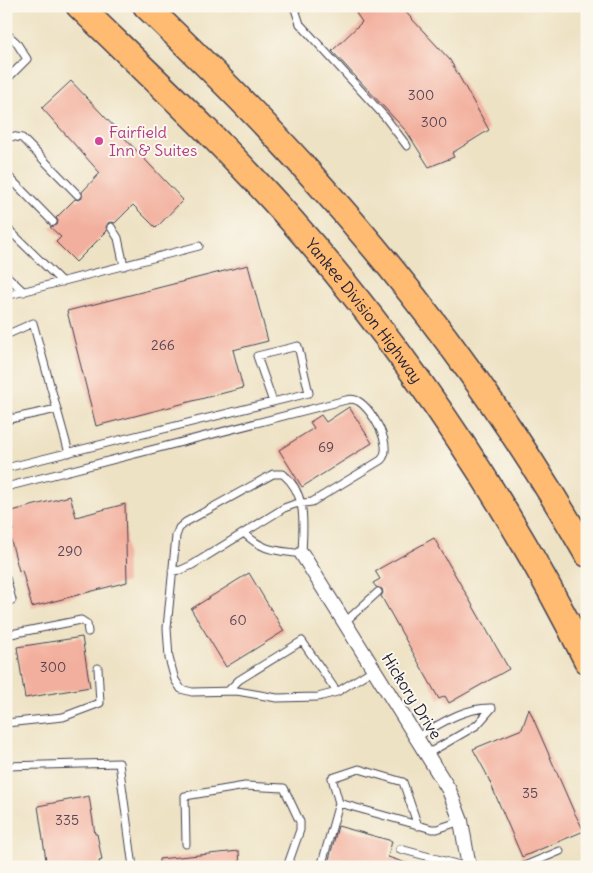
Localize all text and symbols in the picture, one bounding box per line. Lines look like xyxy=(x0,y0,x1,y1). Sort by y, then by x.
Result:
house number: 300 xyxy=(408,86,434,104)
house number: 300 xyxy=(421,113,447,131)
place label: Fairfield Inn & Suites xyxy=(109,122,197,160)
marker: Fairfield Inn & Suites xyxy=(93,135,105,147)
street label: Yankee Division Highway xyxy=(301,234,427,387)
house number: 266 xyxy=(151,336,175,354)
house number: 69 xyxy=(318,438,334,456)
house number: 290 xyxy=(58,542,82,560)
house number: 60 xyxy=(229,611,247,629)
street label: Hickory Drive xyxy=(378,649,446,743)
house number: 300 xyxy=(40,658,66,676)
house number: 35 xyxy=(522,784,538,802)
house number: 335 xyxy=(55,811,79,829)

